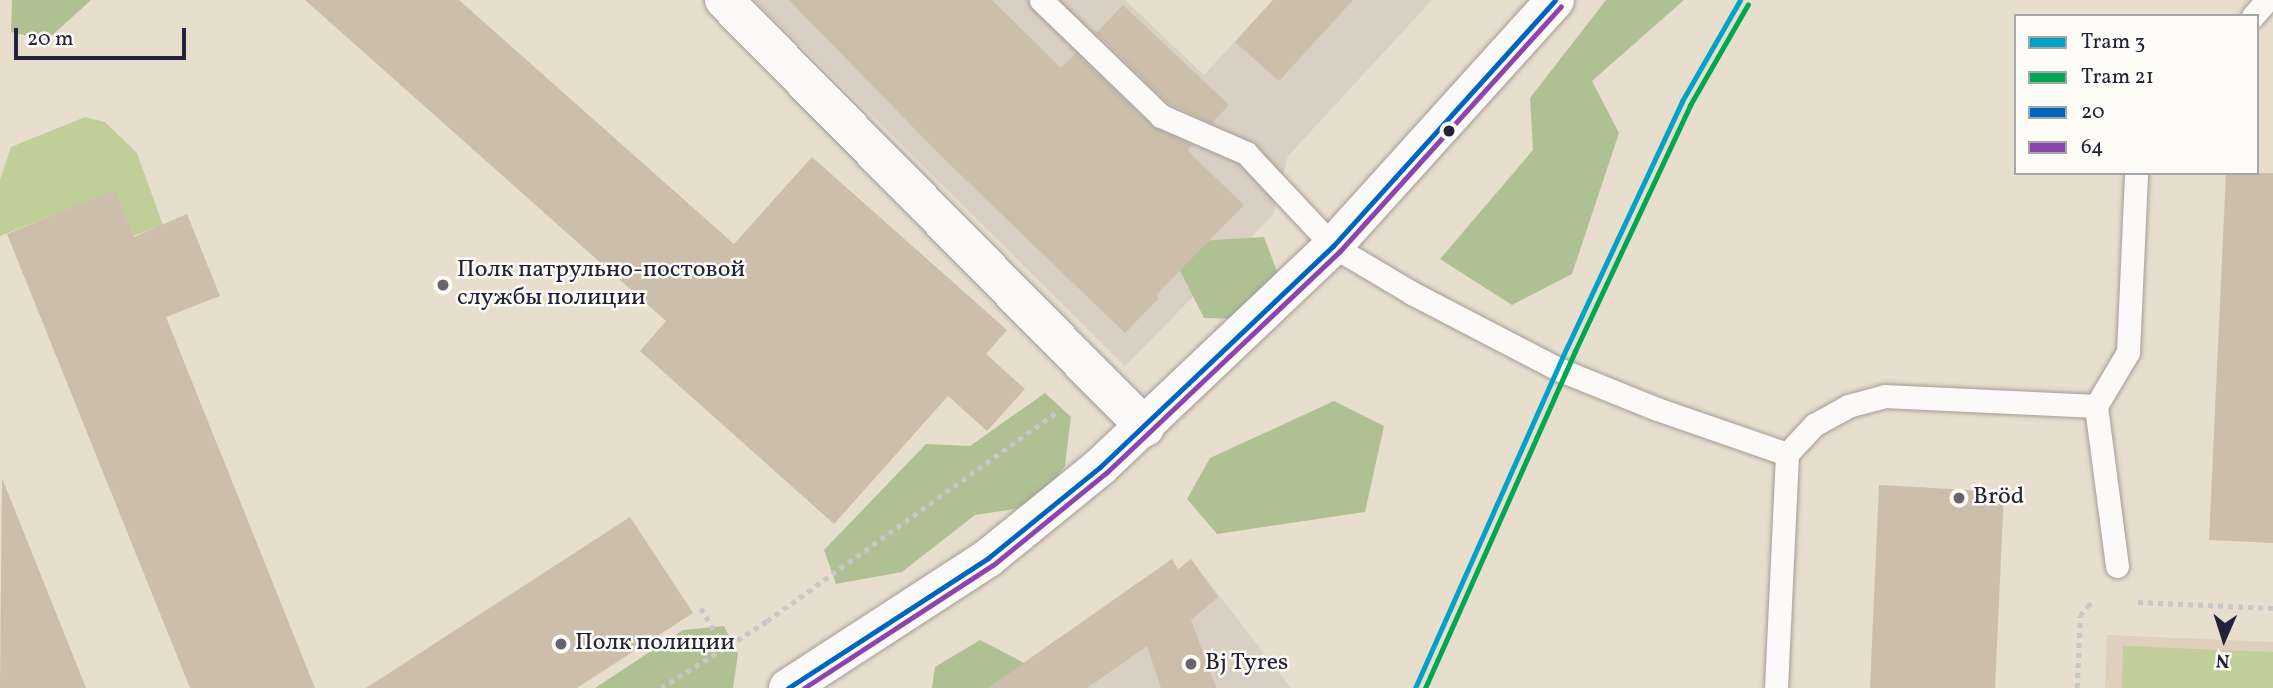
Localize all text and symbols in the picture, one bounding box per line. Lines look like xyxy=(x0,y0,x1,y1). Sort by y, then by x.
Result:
scale bar xyxy=(18,14,189,58)
legend xyxy=(2014,14,2259,175)
text: 20 m xyxy=(27,25,73,54)
text: Tram 3 xyxy=(2081,28,2145,57)
text: Tram 21 xyxy=(2081,63,2154,92)
text: 20 xyxy=(2081,98,2105,127)
unlabelled marker xyxy=(1442,124,1456,138)
text: 64 xyxy=(2081,133,2104,162)
place label: Полк патрульно-постовой службы полиции xyxy=(457,257,745,313)
marker: Полк патрульно-постовой службы полиции xyxy=(435,277,451,293)
place label: Bröd xyxy=(1973,484,2024,512)
marker: Bröd xyxy=(1951,490,1967,506)
north arrow xyxy=(2189,604,2259,674)
place label: Полк полиции xyxy=(575,630,735,658)
marker: Полк полиции xyxy=(553,636,569,652)
text: N xyxy=(2215,647,2230,673)
place label: Bj Tyres xyxy=(1205,650,1289,678)
marker: Bj Tyres xyxy=(1183,656,1199,672)

